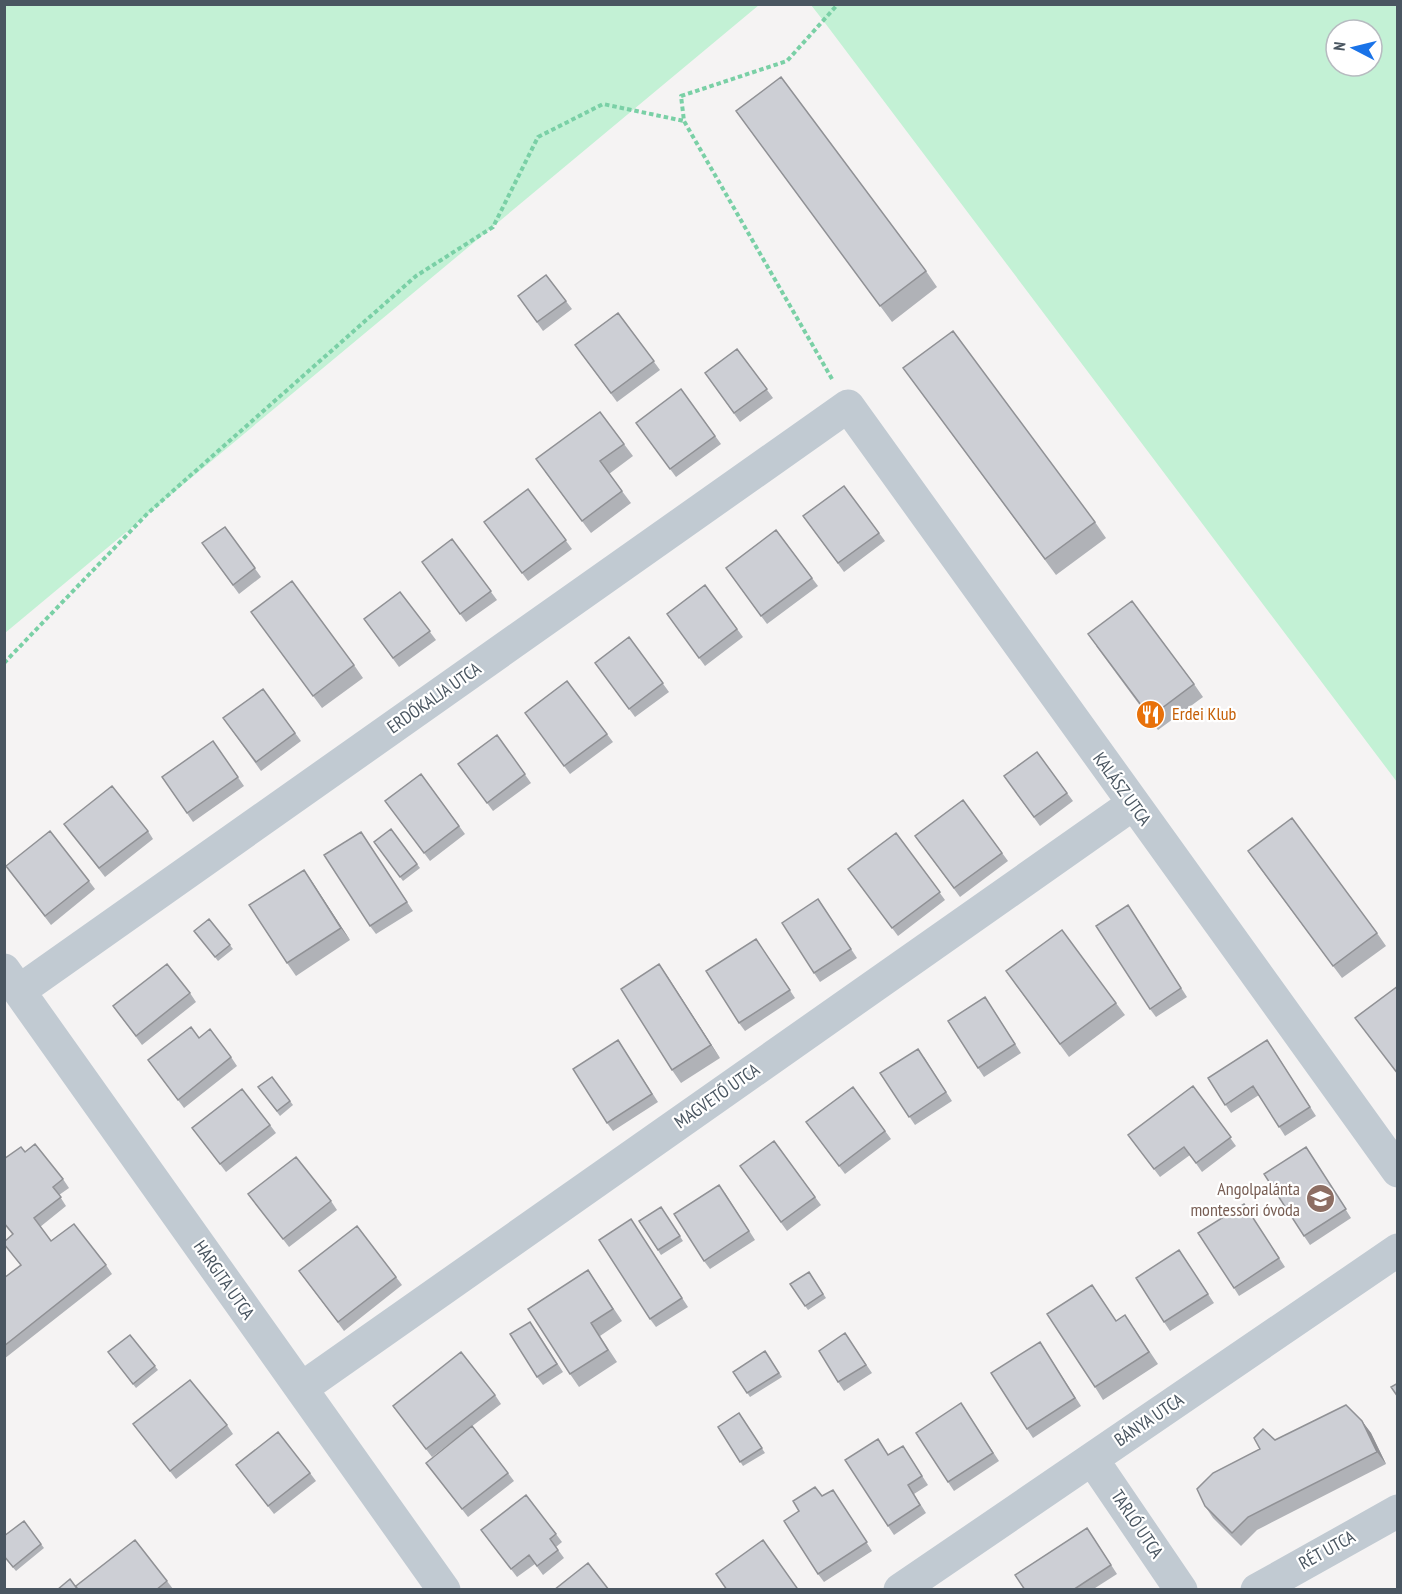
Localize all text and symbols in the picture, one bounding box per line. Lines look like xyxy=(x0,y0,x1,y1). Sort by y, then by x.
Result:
north arrow xyxy=(1324,18,1384,78)
text: N xyxy=(1329,41,1350,52)
street label: ERDŐKALJA UTCA xyxy=(382,657,485,738)
restaurant icon: Erdei Klub xyxy=(1135,698,1167,730)
place label: Erdei Klub xyxy=(1172,702,1236,725)
street label: KALÁSZ UTCA xyxy=(1088,748,1157,830)
street label: MAGVETŐ UTCA xyxy=(670,1058,764,1133)
place label: Angolpalánta montessori óvoda xyxy=(1190,1177,1300,1221)
school or university icon: Angolpalánta montessori óvoda xyxy=(1305,1183,1337,1215)
street label: HARGITA UTCA xyxy=(189,1236,260,1324)
street label: BÁNYA UTCA xyxy=(1110,1388,1188,1451)
street label: TARLÓ UTCA xyxy=(1106,1485,1169,1563)
street label: RÉT UTCA xyxy=(1295,1525,1359,1574)

